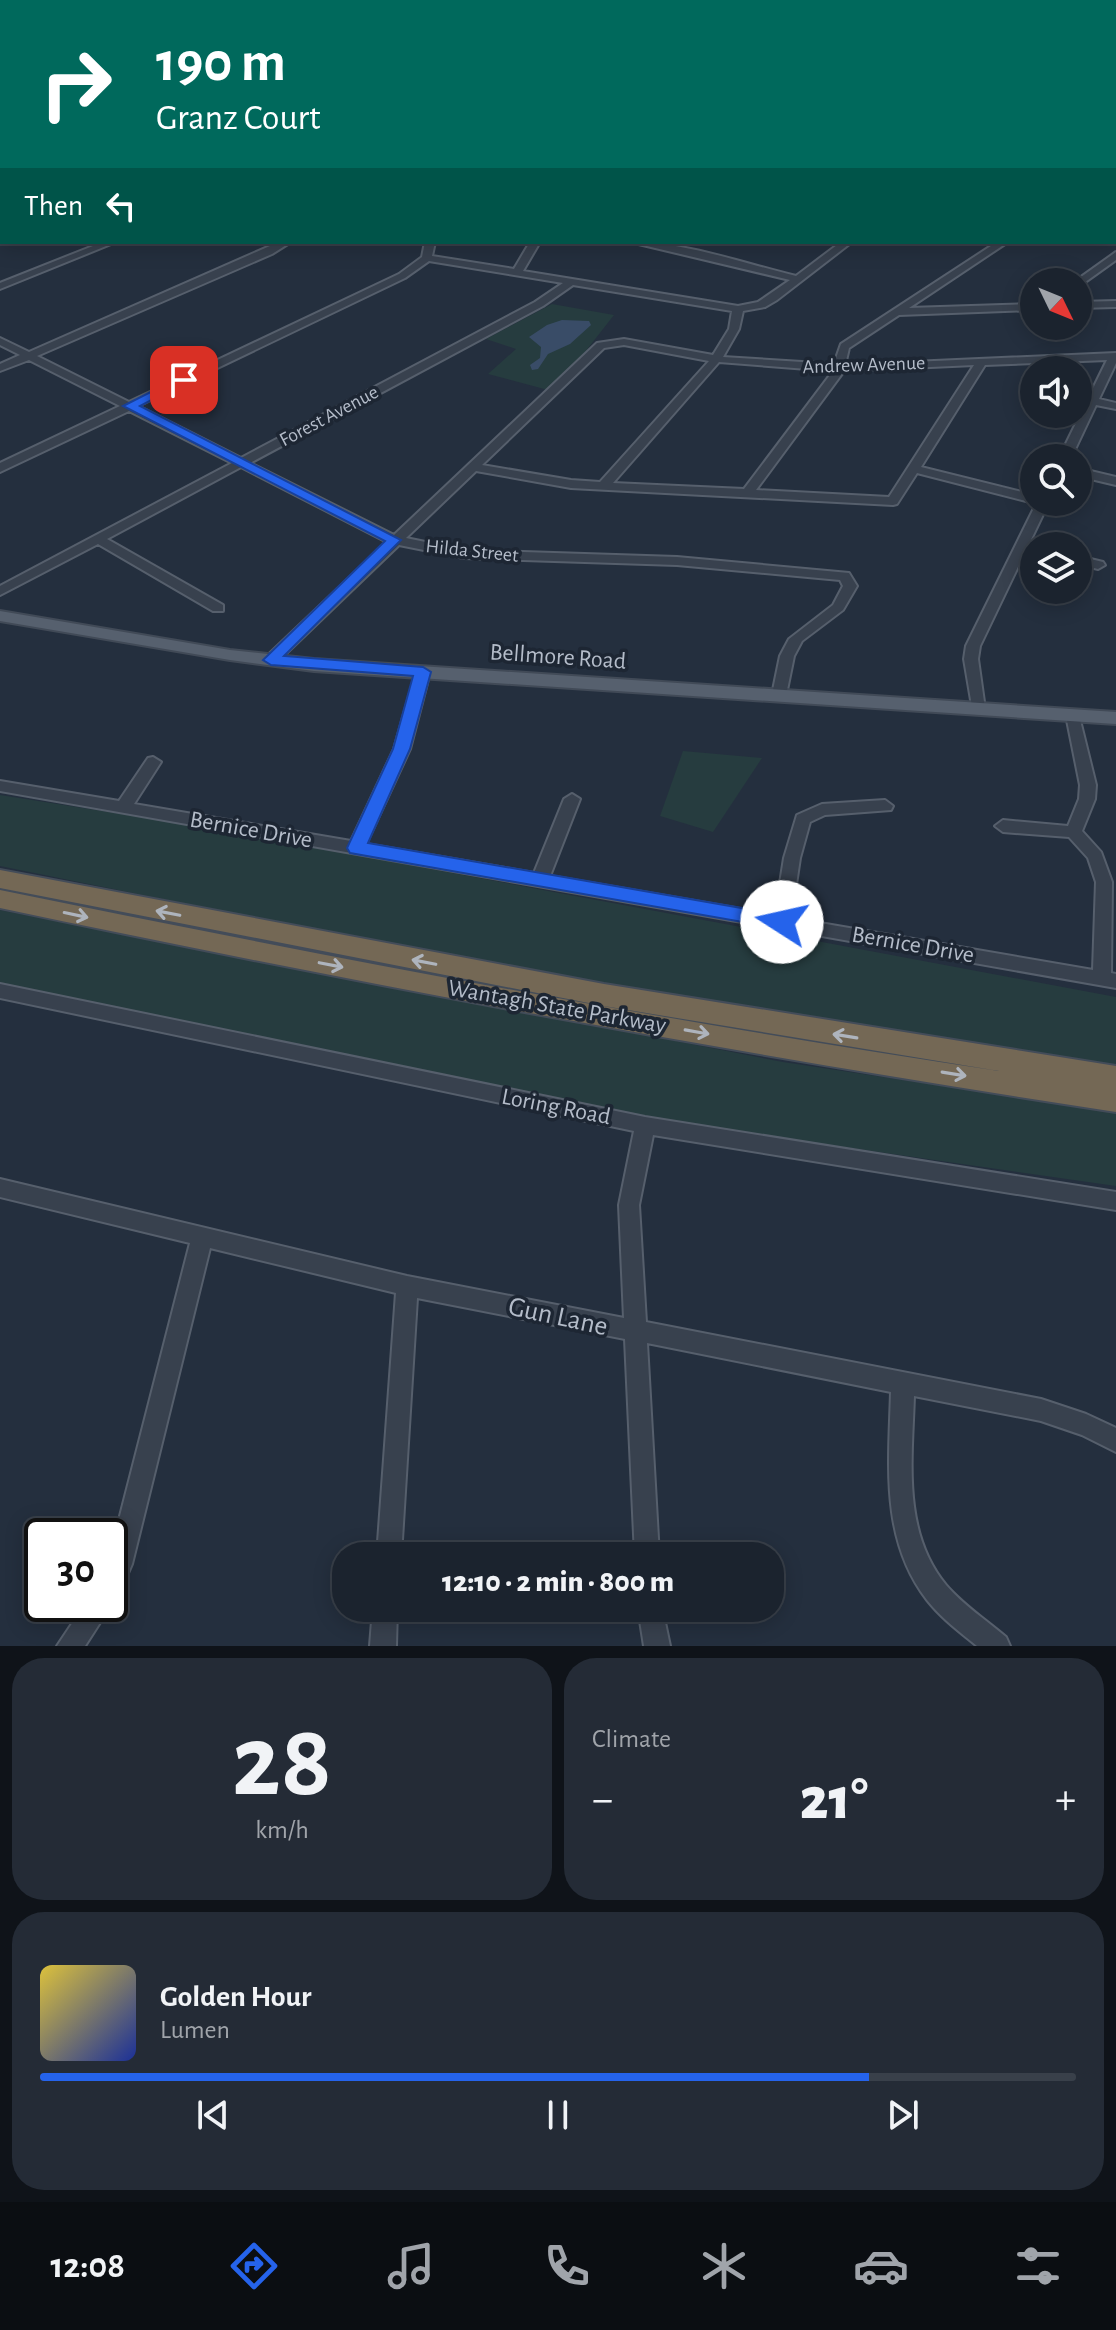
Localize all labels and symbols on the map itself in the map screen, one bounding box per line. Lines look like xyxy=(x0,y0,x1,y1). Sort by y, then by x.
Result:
north arrow xyxy=(1020,268,1092,340)
pin xyxy=(150,346,218,414)
street label: Andrew Avenue xyxy=(802,353,926,377)
street label: Forest Avenue xyxy=(276,382,382,450)
street label: Hilda Street xyxy=(424,536,520,566)
street label: Bellmore Road xyxy=(489,640,627,674)
street label: Bernice Drive xyxy=(188,807,314,853)
position arrow xyxy=(740,880,824,964)
one-way arrow xyxy=(156,904,182,919)
one-way arrow xyxy=(63,908,89,923)
street label: Bernice Drive xyxy=(850,922,976,968)
one-way arrow xyxy=(411,953,437,968)
one-way arrow xyxy=(318,959,344,974)
street label: Wantagh State Parkway xyxy=(446,976,668,1038)
one-way arrow xyxy=(684,1026,709,1041)
one-way arrow xyxy=(833,1028,858,1043)
one-way arrow xyxy=(941,1068,966,1083)
street label: Loring Road xyxy=(499,1085,613,1129)
street label: Gun Lane xyxy=(506,1293,610,1341)
speed limit sign: 30 xyxy=(24,1518,128,1622)

